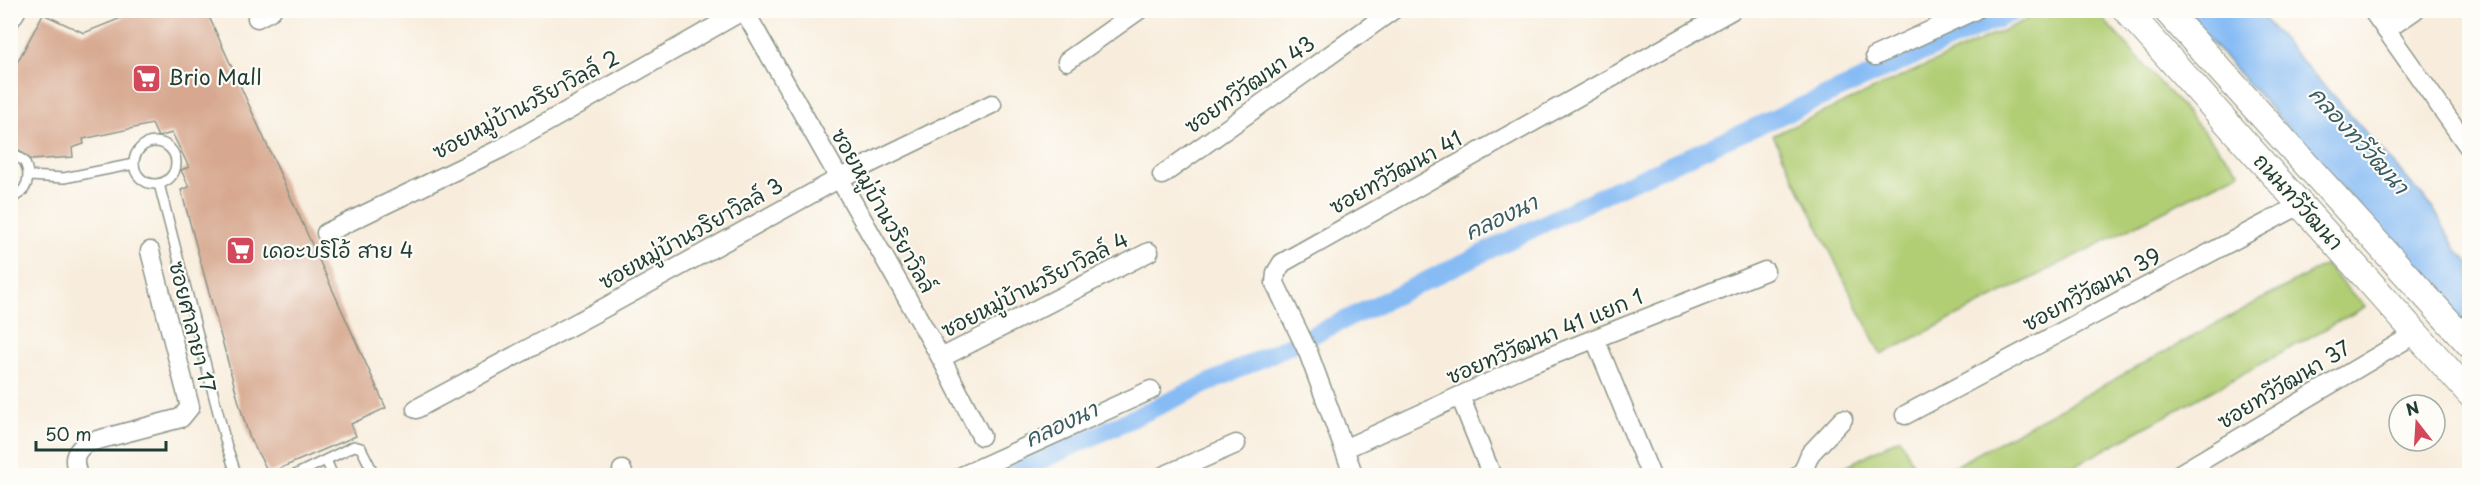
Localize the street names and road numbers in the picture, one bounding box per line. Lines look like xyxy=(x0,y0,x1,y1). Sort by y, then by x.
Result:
street label: ซอยทวีวัฒนา 43 xyxy=(1177,26,1321,140)
street label: ซอยหมู่บ้านวริยาวิลล์ 2 xyxy=(426,40,625,168)
street label: ซอยทวีวัฒนา 41 xyxy=(1323,121,1467,221)
street label: ซอยหมู่บ้านวริยาวิลล์ xyxy=(823,122,945,299)
street label: ถนนทวีวัฒนา xyxy=(2247,145,2352,256)
street label: ซอยหมู่บ้านวริยาวิลล์ 3 xyxy=(592,168,789,298)
street label: ซอยหมู่บ้านวริยาวิลล์ 4 xyxy=(935,222,1134,346)
street label: ซอยทวีวัฒนา 39 xyxy=(2016,238,2166,338)
street label: ซอยศาลายา 17 xyxy=(162,257,226,396)
street label: ซอยทวีวัฒนา 41 แยก 1 xyxy=(1441,279,1648,391)
street label: ซอยทวีวัฒนา 37 xyxy=(2210,331,2356,436)

